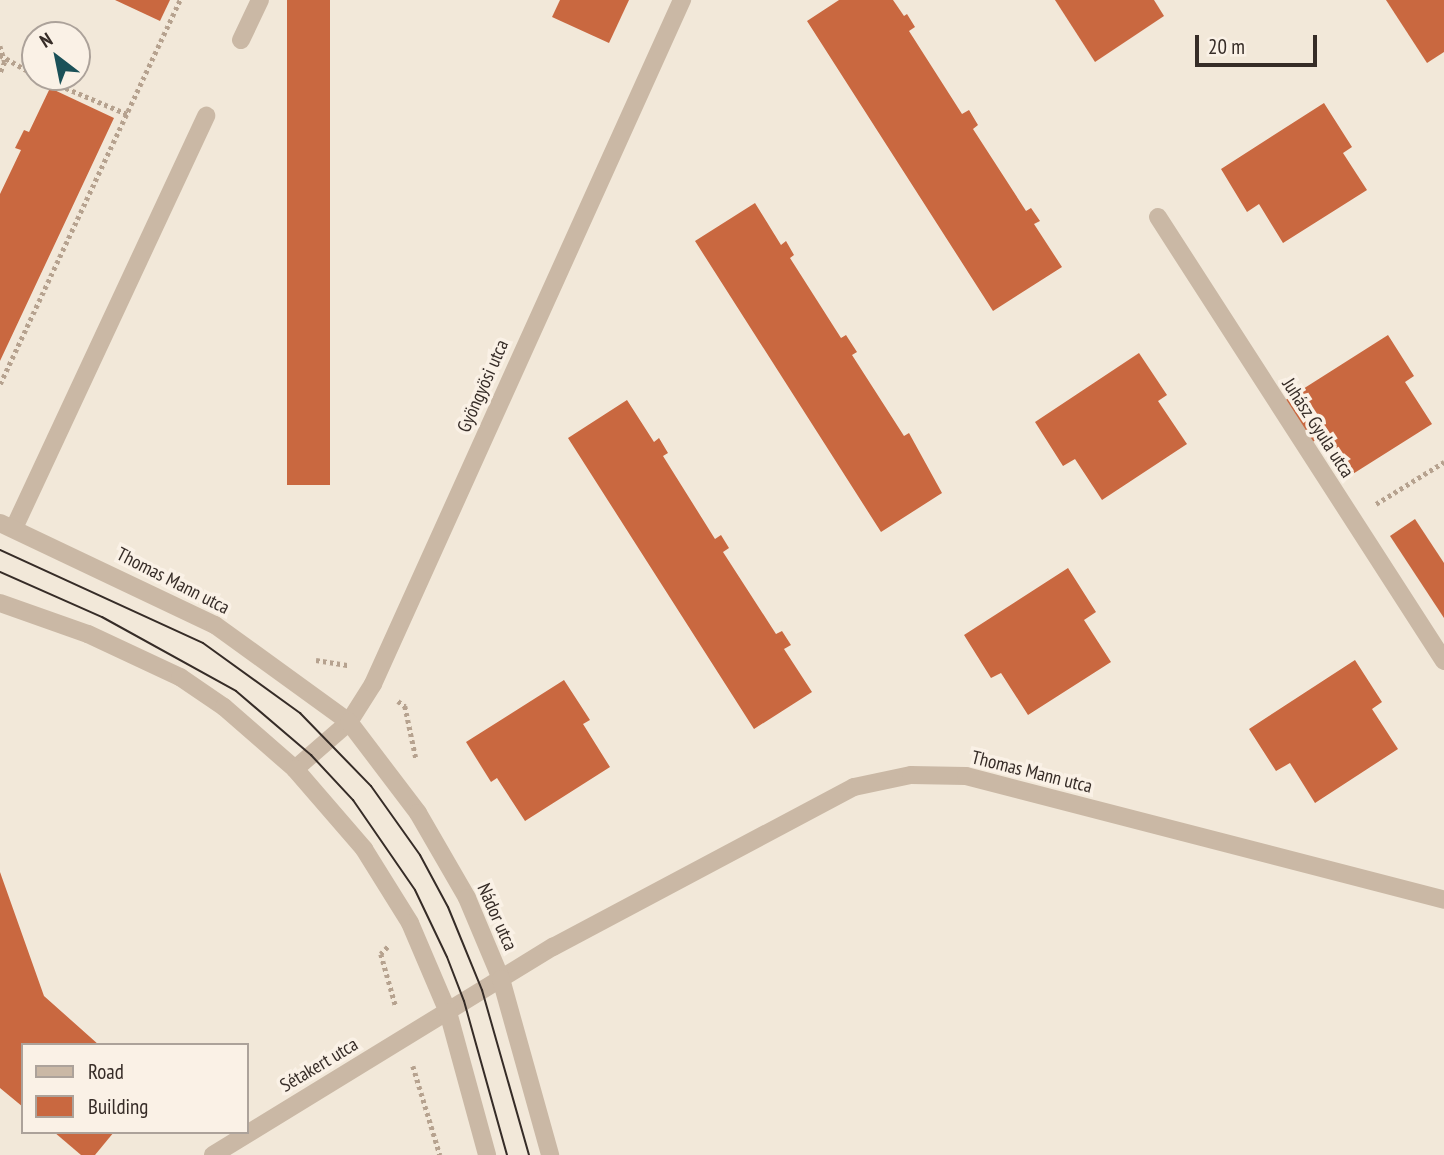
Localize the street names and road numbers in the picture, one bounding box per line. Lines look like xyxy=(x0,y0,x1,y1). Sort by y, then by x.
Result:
street label: Gyöngyösi utca xyxy=(452,336,514,436)
street label: Juhász Gyula utca xyxy=(1277,374,1359,482)
street label: Thomas Mann utca xyxy=(113,543,233,619)
street label: Thomas Mann utca xyxy=(969,746,1095,798)
street label: Nádor utca xyxy=(472,880,522,954)
street label: Sétakert utca xyxy=(276,1033,362,1097)

